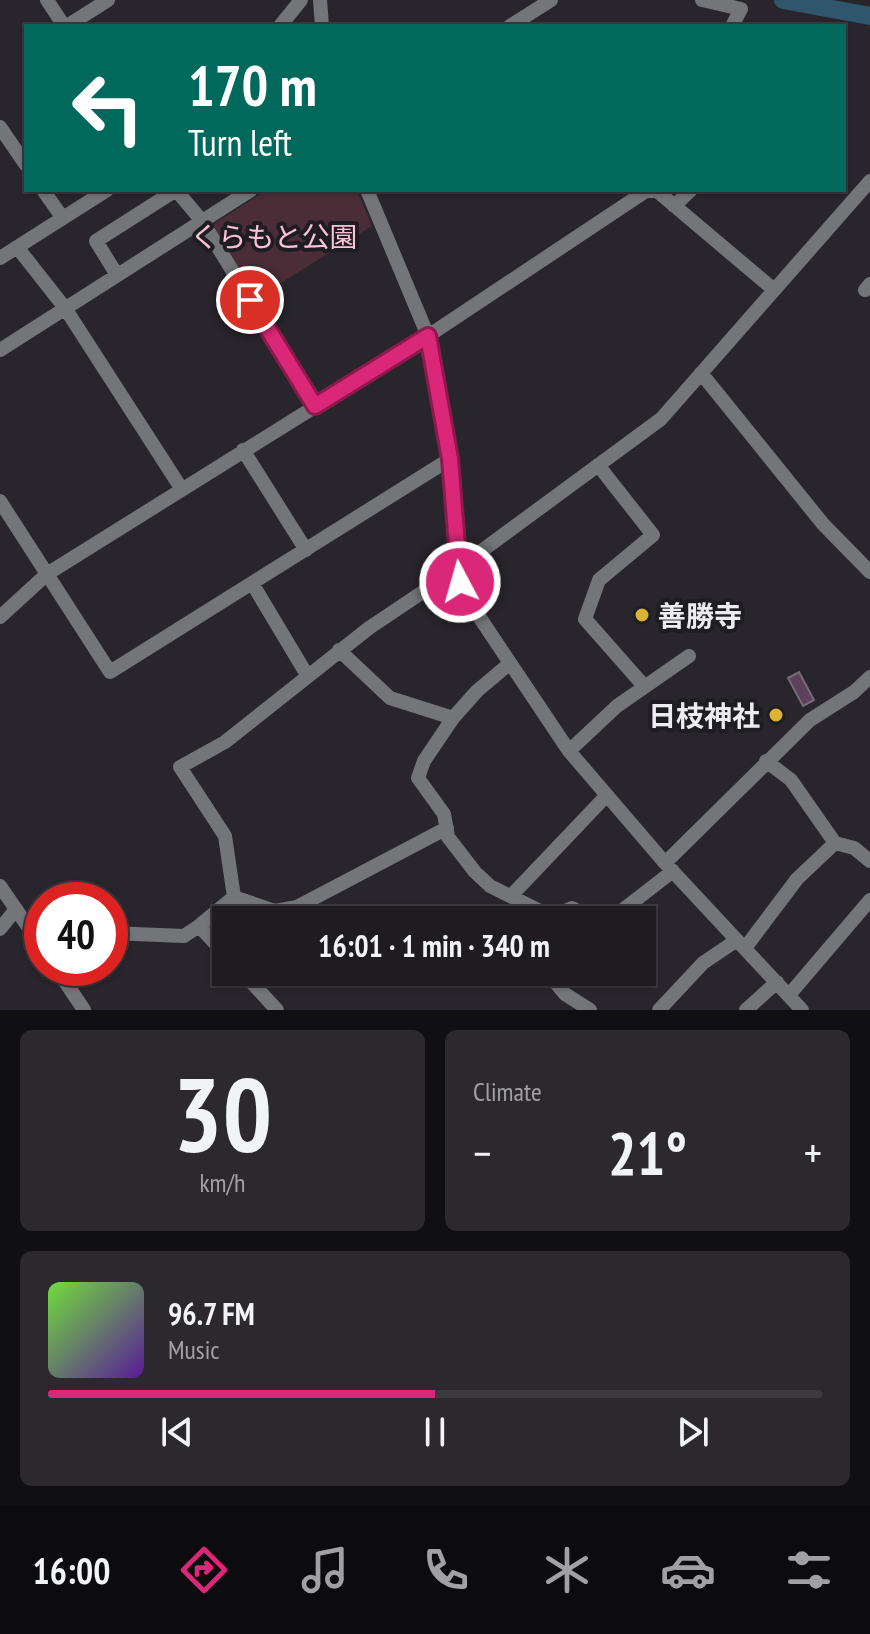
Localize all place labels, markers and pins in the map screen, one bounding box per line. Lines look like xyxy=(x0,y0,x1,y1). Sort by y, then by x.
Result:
pin xyxy=(216,266,284,334)
place label: 善勝寺 xyxy=(658,597,742,634)
marker: 善勝寺 xyxy=(633,606,651,624)
place label: 日枝神社 xyxy=(648,697,760,734)
marker: 日枝神社 xyxy=(767,706,785,724)

